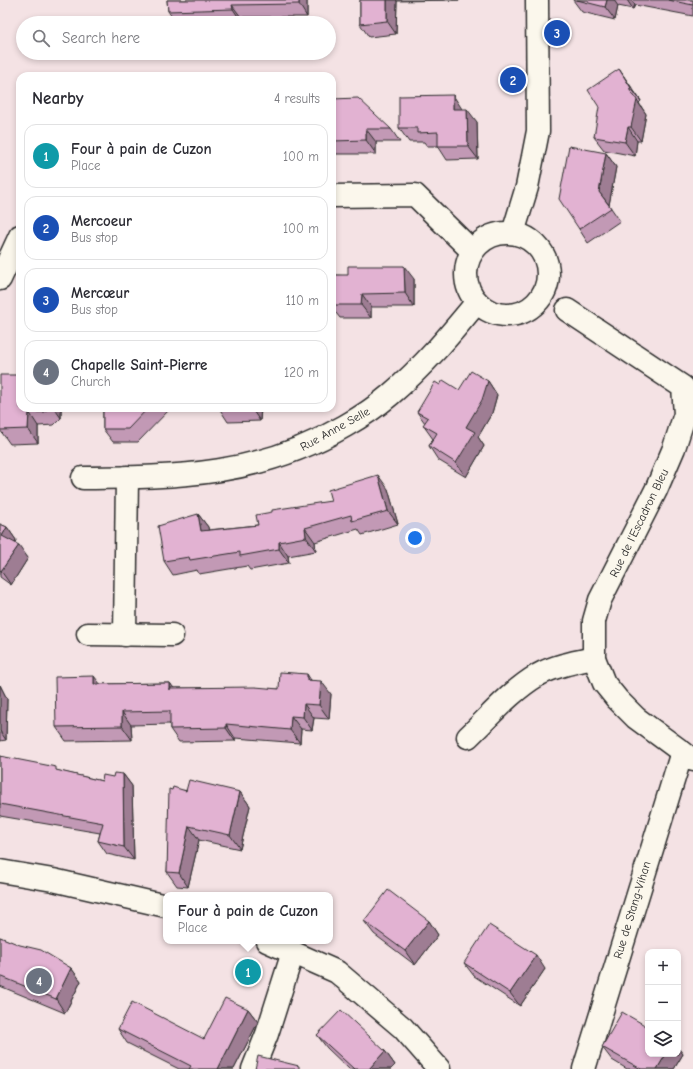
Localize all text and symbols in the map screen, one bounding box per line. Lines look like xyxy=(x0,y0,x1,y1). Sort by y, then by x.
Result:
search box xyxy=(16,16,336,60)
pin: 3 xyxy=(544,18,570,48)
icon: search xyxy=(30,27,52,49)
text: Search here xyxy=(62,29,140,47)
pin: 2 xyxy=(500,65,526,95)
text: Nearby xyxy=(32,89,83,108)
text: 4 results xyxy=(274,91,320,106)
text: Four à pain de Cuzon xyxy=(71,140,212,158)
text: 1 xyxy=(43,149,49,164)
text: 100 m xyxy=(283,149,319,164)
text: Place xyxy=(71,158,101,173)
text: Mercoeur xyxy=(71,212,132,230)
text: 2 xyxy=(43,221,49,236)
text: 100 m xyxy=(283,221,319,236)
text: Bus stop xyxy=(71,230,118,245)
text: Mercœur xyxy=(71,284,129,302)
text: 3 xyxy=(43,293,49,308)
text: 110 m xyxy=(286,293,319,308)
text: Bus stop xyxy=(71,302,118,317)
text: Chapelle Saint-Pierre xyxy=(71,356,208,374)
text: 4 xyxy=(43,365,49,380)
text: 120 m xyxy=(284,365,319,380)
text: Church xyxy=(71,374,111,389)
street label: Rue Anne Selle xyxy=(298,404,372,454)
street label: Rue de l'Escadron Bleu xyxy=(607,466,671,580)
your location xyxy=(405,528,425,548)
street label: Rue de Stang-Vihan xyxy=(611,860,653,960)
popup xyxy=(163,892,333,944)
text: Four à pain de Cuzon xyxy=(178,902,318,920)
text: Place xyxy=(178,920,207,935)
map controls xyxy=(645,949,681,1057)
button: + xyxy=(645,949,681,985)
pin: 1 xyxy=(235,957,261,987)
pin: 4 xyxy=(26,966,52,996)
button: − xyxy=(645,985,681,1021)
button: layers xyxy=(645,1021,681,1057)

